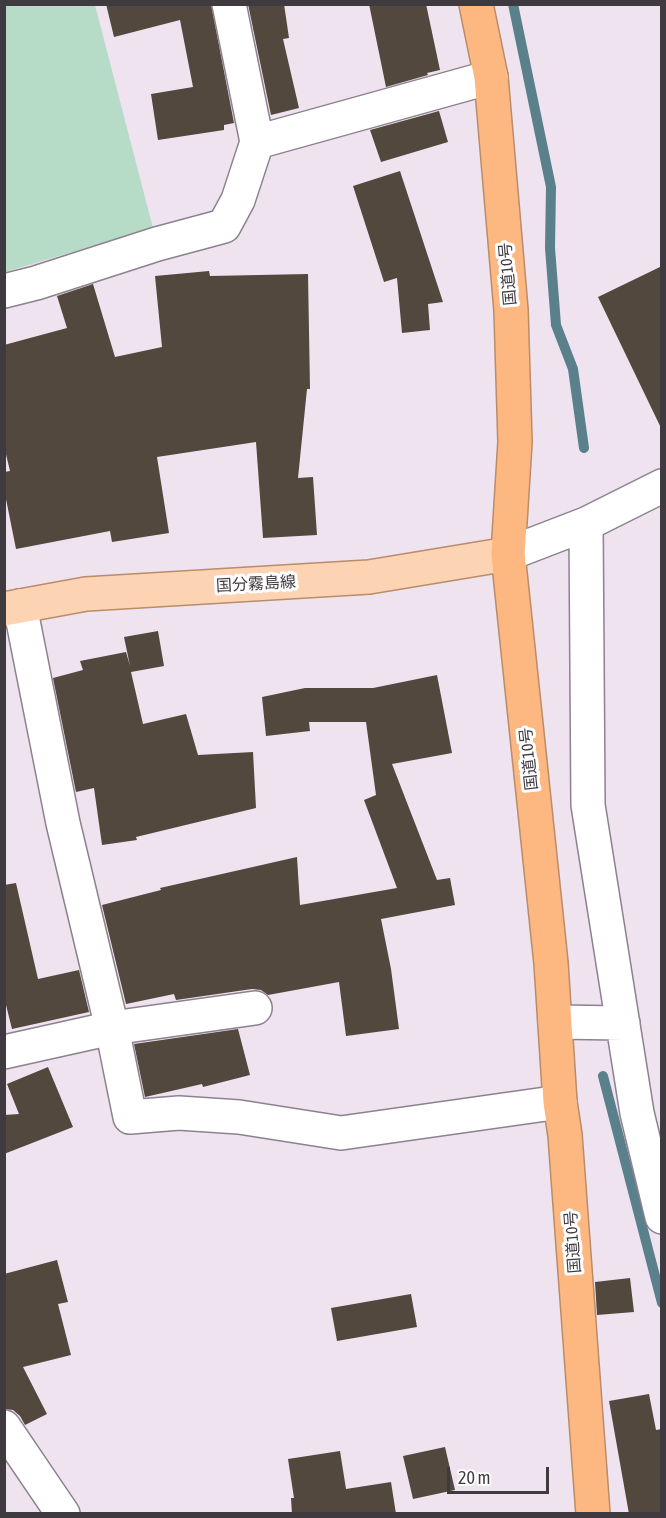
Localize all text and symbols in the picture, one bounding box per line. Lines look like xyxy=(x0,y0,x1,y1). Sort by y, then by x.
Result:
street label: 国道10号 xyxy=(496,242,520,306)
street label: 国分霧島線 xyxy=(216,572,296,596)
street label: 国道10号 xyxy=(516,727,542,791)
street label: 国道10号 xyxy=(561,1210,585,1274)
scale bar xyxy=(450,1455,552,1493)
text: 20 m xyxy=(458,1467,490,1488)

